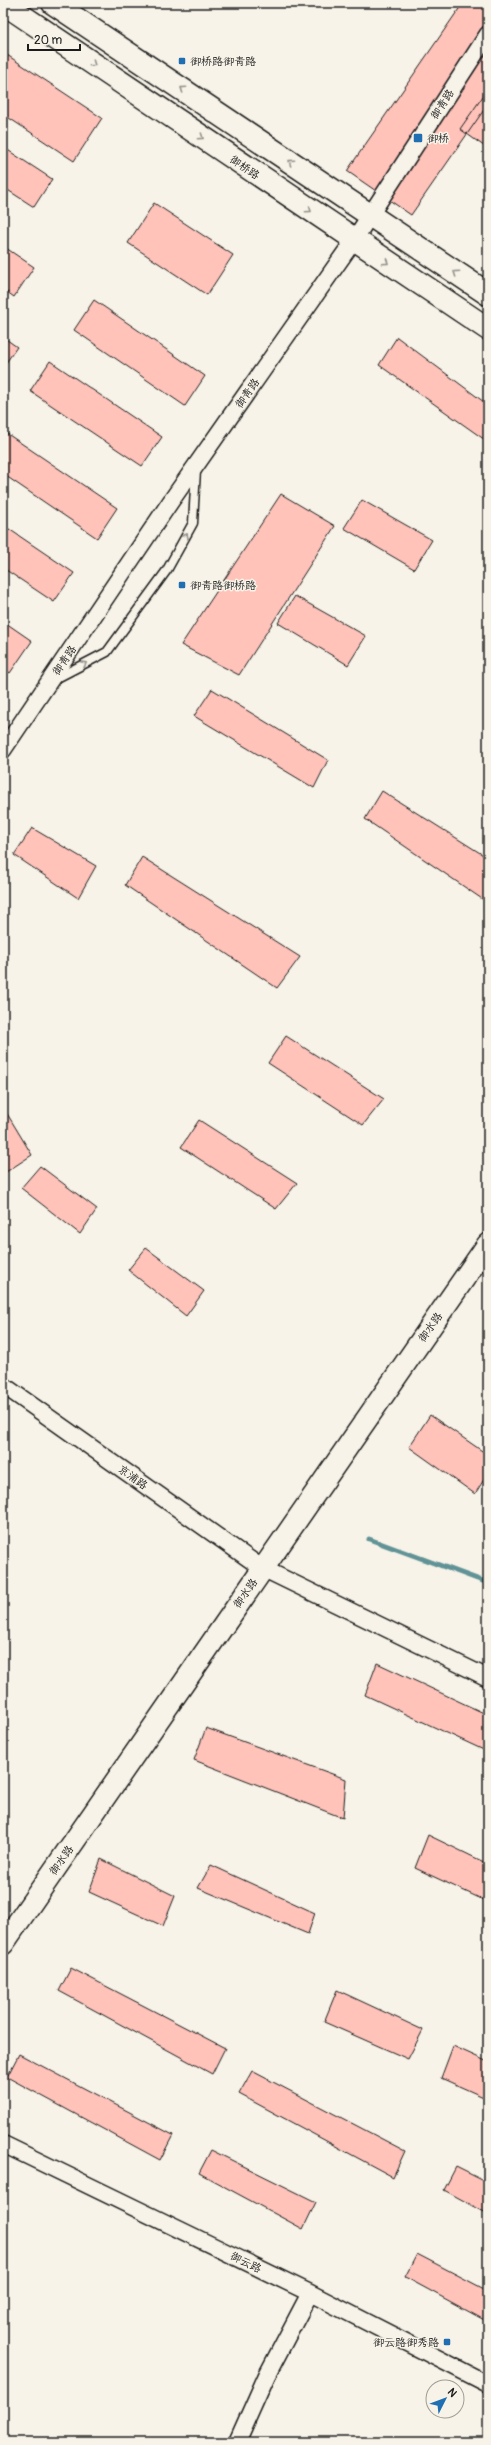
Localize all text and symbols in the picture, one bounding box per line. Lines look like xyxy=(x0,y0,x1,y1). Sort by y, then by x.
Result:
scale bar xyxy=(28,26,80,52)
text: 20 m xyxy=(34,33,63,48)
place label: 御桥路御青路 xyxy=(190,55,256,68)
marker: 御桥路御青路 xyxy=(177,56,187,66)
one-way arrow xyxy=(89,59,96,66)
one-way arrow xyxy=(181,87,188,94)
street label: 御青路 xyxy=(428,87,457,122)
one-way arrow xyxy=(197,132,204,140)
marker: 御桥 xyxy=(412,132,424,144)
place label: 御桥 xyxy=(427,132,449,145)
street label: 御桥路 xyxy=(227,153,262,182)
one-way arrow xyxy=(288,159,295,167)
one-way arrow xyxy=(304,205,311,212)
one-way arrow xyxy=(382,257,389,264)
one-way arrow xyxy=(453,271,460,278)
street label: 御青路 xyxy=(233,376,262,411)
one-way arrow xyxy=(181,532,188,540)
place label: 御青路御桥路 xyxy=(190,579,256,592)
marker: 御青路御桥路 xyxy=(177,580,187,590)
street label: 御青路 xyxy=(50,643,79,678)
one-way arrow xyxy=(79,661,87,669)
street label: 御水路 xyxy=(416,1310,445,1345)
street label: 京浦路 xyxy=(115,1463,150,1492)
street label: 御水路 xyxy=(231,1576,260,1611)
street label: 御水路 xyxy=(47,1843,76,1878)
street label: 御云路 xyxy=(228,2249,263,2276)
place label: 御云路御秀路 xyxy=(373,2336,439,2349)
marker: 御云路御秀路 xyxy=(442,2337,452,2347)
north arrow xyxy=(425,2379,465,2419)
text: N xyxy=(445,2386,460,2400)

